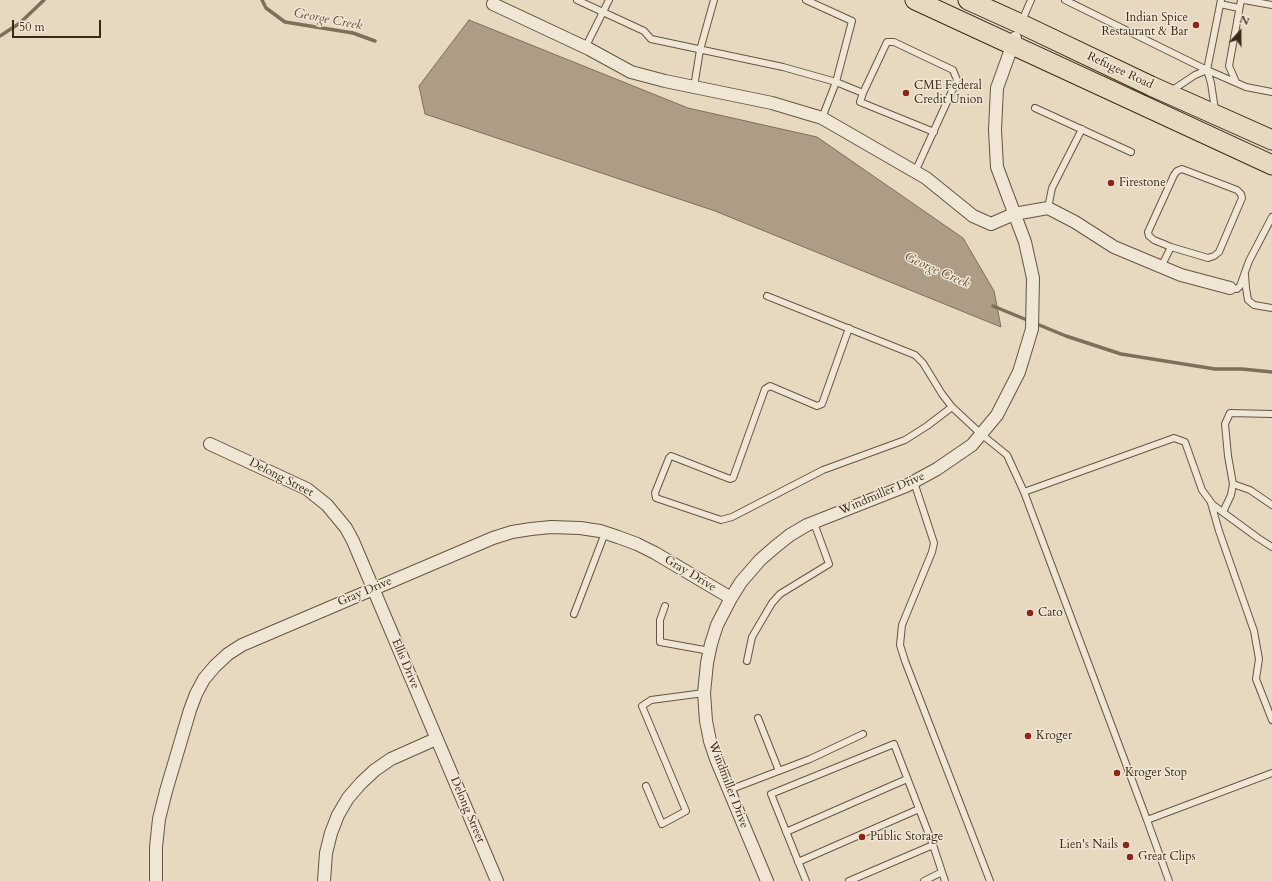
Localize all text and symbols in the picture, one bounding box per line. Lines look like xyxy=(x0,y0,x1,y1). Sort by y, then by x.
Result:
water label: George Creek xyxy=(292,6,364,34)
place label: Indian Spice Restaurant & Bar xyxy=(1101,11,1188,39)
scale bar xyxy=(14,12,103,38)
north arrow xyxy=(1220,12,1260,52)
text: N xyxy=(1237,12,1252,29)
text: 50 m xyxy=(19,19,45,35)
marker: Indian Spice Restaurant & Bar xyxy=(1191,20,1201,30)
street label: Refugee Road xyxy=(1085,49,1155,93)
place label: CME Federal Credit Union xyxy=(914,79,983,107)
marker: CME Federal Credit Union xyxy=(901,88,911,98)
place label: Firestone xyxy=(1119,176,1166,190)
marker: Firestone xyxy=(1106,178,1116,188)
water label: George Creek xyxy=(902,250,972,292)
street label: Delong Street xyxy=(246,456,316,500)
street label: Windmiller Drive xyxy=(837,469,927,519)
street label: Gray Drive xyxy=(662,553,718,595)
street label: Gray Drive xyxy=(336,574,394,610)
place label: Cato xyxy=(1038,606,1063,620)
marker: Cato xyxy=(1025,608,1035,618)
street label: Ellis Drive xyxy=(388,637,422,691)
place label: Kroger xyxy=(1036,729,1072,743)
marker: Kroger xyxy=(1023,731,1033,741)
street label: Windmiller Drive xyxy=(705,740,751,830)
place label: Kroger Stop xyxy=(1125,766,1187,780)
marker: Kroger Stop xyxy=(1112,768,1122,778)
street label: Delong Street xyxy=(447,775,487,845)
place label: Public Storage xyxy=(870,830,943,844)
marker: Public Storage xyxy=(857,832,867,842)
place label: Lien's Nails xyxy=(1059,838,1118,852)
marker: Lien's Nails xyxy=(1121,840,1131,850)
place label: Great Clips xyxy=(1138,850,1196,864)
marker: Great Clips xyxy=(1125,852,1135,862)

